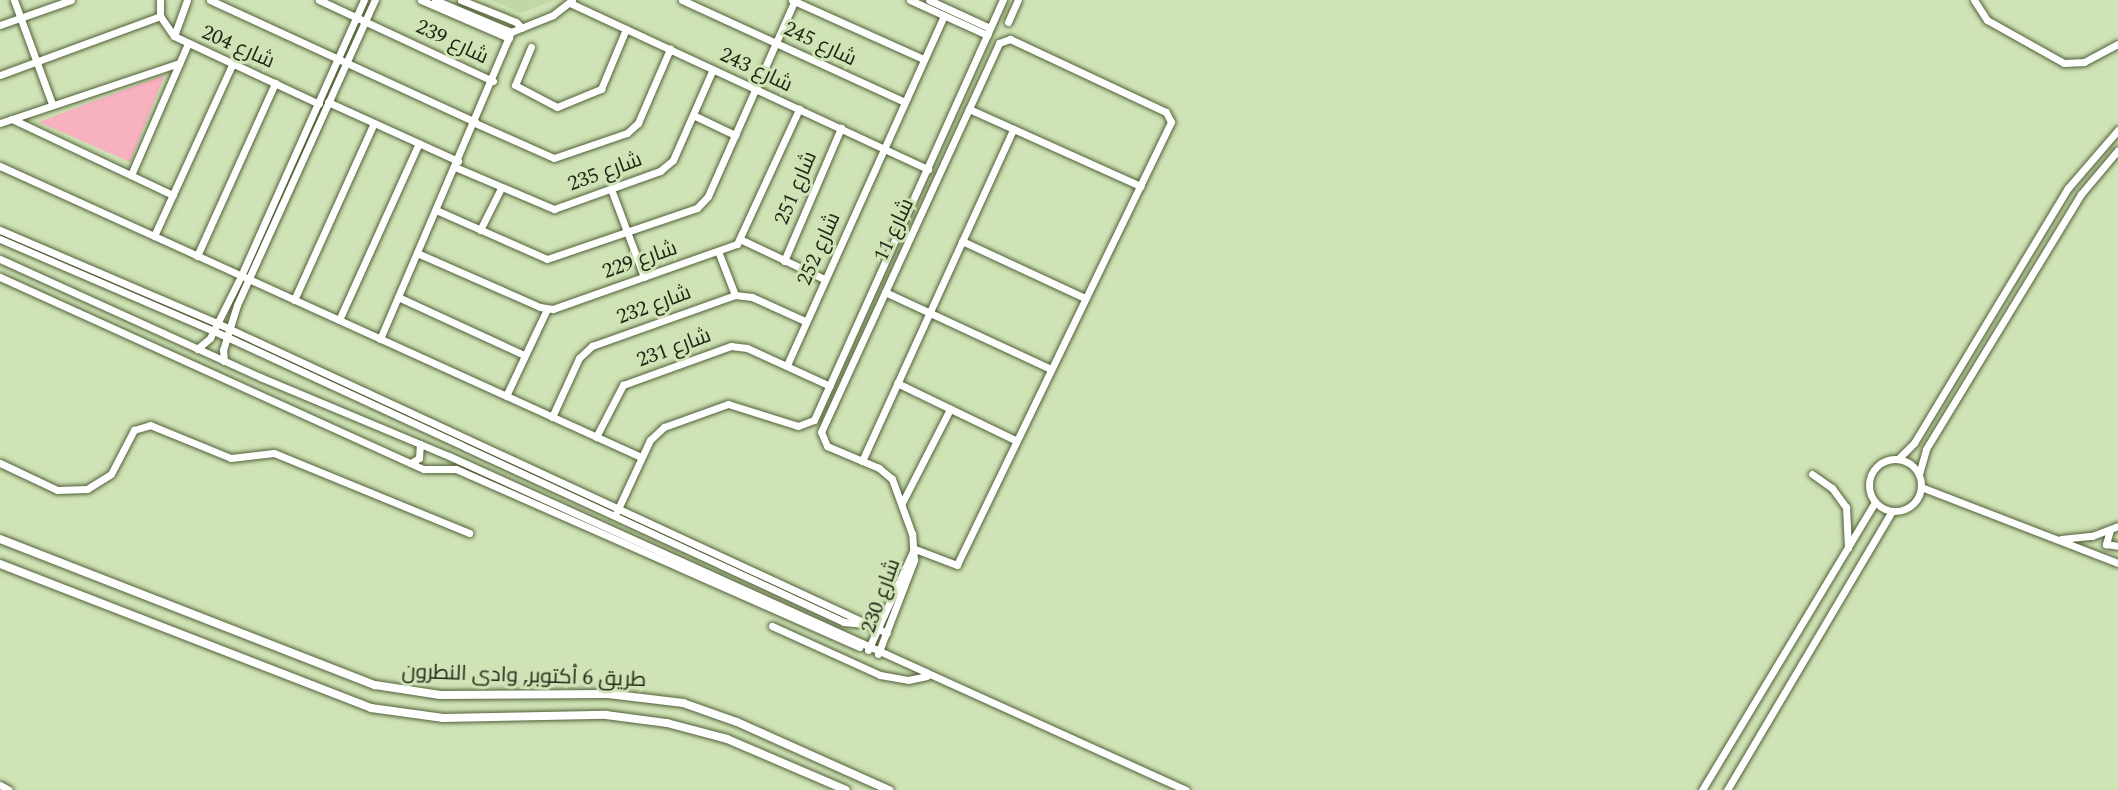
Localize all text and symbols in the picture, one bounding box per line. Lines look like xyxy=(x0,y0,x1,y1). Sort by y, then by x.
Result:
street label: شارع 239 xyxy=(412,14,492,70)
street label: شارع 245 xyxy=(780,16,860,72)
street label: شارع 204 xyxy=(198,20,278,74)
street label: شارع 243 xyxy=(716,42,796,98)
street label: شارع 235 xyxy=(564,147,646,197)
street label: شارع 251 xyxy=(769,147,823,229)
street label: شارع 11 xyxy=(868,194,920,266)
street label: شارع 252 xyxy=(792,209,846,289)
street label: شارع 229 xyxy=(599,235,681,285)
street label: شارع 232 xyxy=(613,280,695,330)
street label: شارع 231 xyxy=(633,323,715,373)
street label: شارع 230 xyxy=(856,555,906,637)
street label: طريق 6 أكتوبر, وادى النطرون xyxy=(401,659,647,693)

